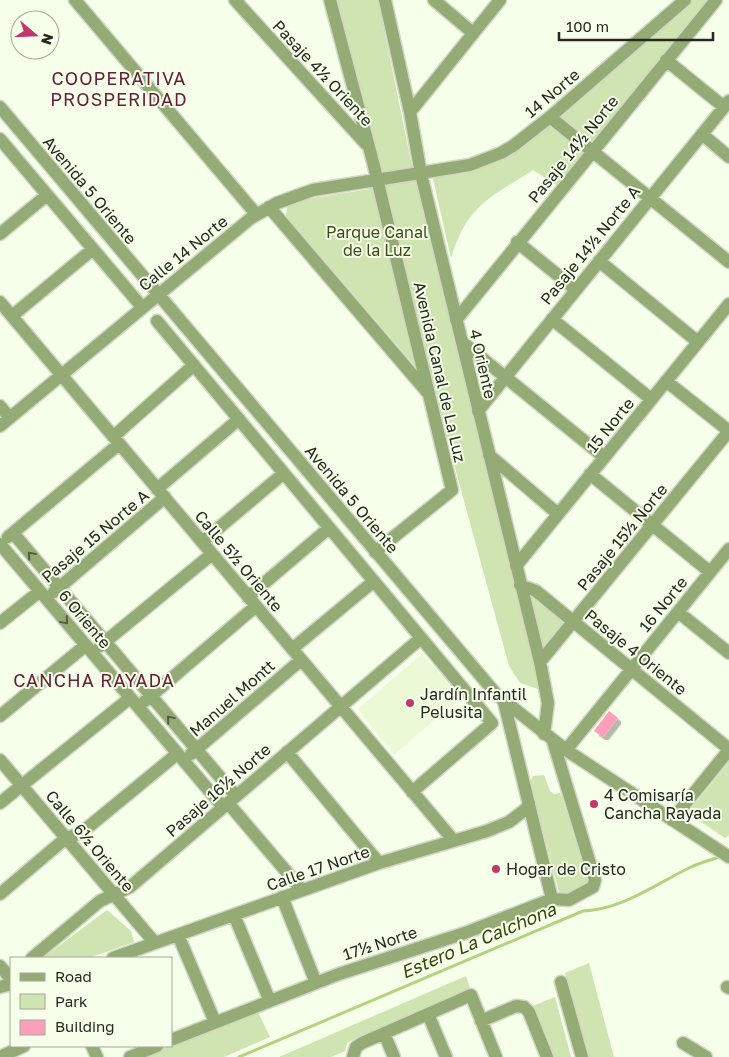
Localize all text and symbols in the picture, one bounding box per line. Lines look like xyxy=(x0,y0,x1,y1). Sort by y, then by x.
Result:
north arrow xyxy=(10,10,60,60)
scale bar xyxy=(559,10,713,42)
street label: Pasaje 4½ Oriente xyxy=(269,16,377,130)
text: 100 m xyxy=(566,17,609,35)
text: N xyxy=(38,32,58,47)
street label: 14 Norte xyxy=(520,64,584,122)
district label: COOPERATIVA PROSPERIDAD xyxy=(50,67,188,110)
street label: Pasaje 14½ Norte xyxy=(524,91,622,207)
street label: Avenida 5 Oriente xyxy=(39,132,141,248)
street label: Pasaje 14½ Norte A xyxy=(536,181,644,309)
street label: Calle 14 Norte xyxy=(134,211,232,295)
park label: Parque Canal de la Luz xyxy=(326,222,428,260)
street label: Avenida Canal de La Luz xyxy=(409,280,471,464)
street label: 4 Oriente xyxy=(465,327,501,401)
street label: 15 Norte xyxy=(582,393,638,457)
street label: Avenida 5 Oriente xyxy=(301,441,403,557)
street label: Pasaje 15½ Norte xyxy=(573,479,671,595)
street label: Pasaje 15 Norte A xyxy=(37,485,153,587)
street label: Calle 5½ Oriente xyxy=(191,506,287,616)
one-way arrow xyxy=(28,551,37,560)
street label: 16 Norte xyxy=(635,572,691,636)
street label: 6 Oriente xyxy=(55,585,115,653)
street label: Pasaje 4 Oriente xyxy=(581,605,691,699)
one-way arrow xyxy=(60,616,69,625)
street label: Manuel Montt xyxy=(185,656,279,740)
district label: CANCHA RAYADA xyxy=(13,669,175,691)
place label: Jardín Infantil Pelusita xyxy=(420,684,527,722)
marker: Jardín Infantil Pelusita xyxy=(404,697,416,709)
one-way arrow xyxy=(167,716,176,725)
street label: Pasaje 16½ Norte xyxy=(161,739,275,841)
place label: 4 Comisaría Cancha Rayada xyxy=(604,785,721,823)
street label: Calle 6½ Oriente xyxy=(42,786,138,896)
marker: 4 Comisaría Cancha Rayada xyxy=(588,798,600,810)
street label: Calle 17 Norte xyxy=(264,841,372,895)
place label: Hogar de Cristo xyxy=(506,859,626,879)
marker: Hogar de Cristo xyxy=(490,863,502,875)
water label: Estero La Calchona xyxy=(397,897,560,983)
street label: 17½ Norte xyxy=(340,922,420,964)
legend xyxy=(10,957,172,1047)
text: Road xyxy=(55,967,92,985)
text: Park xyxy=(55,992,88,1010)
text: Building xyxy=(55,1017,115,1035)

